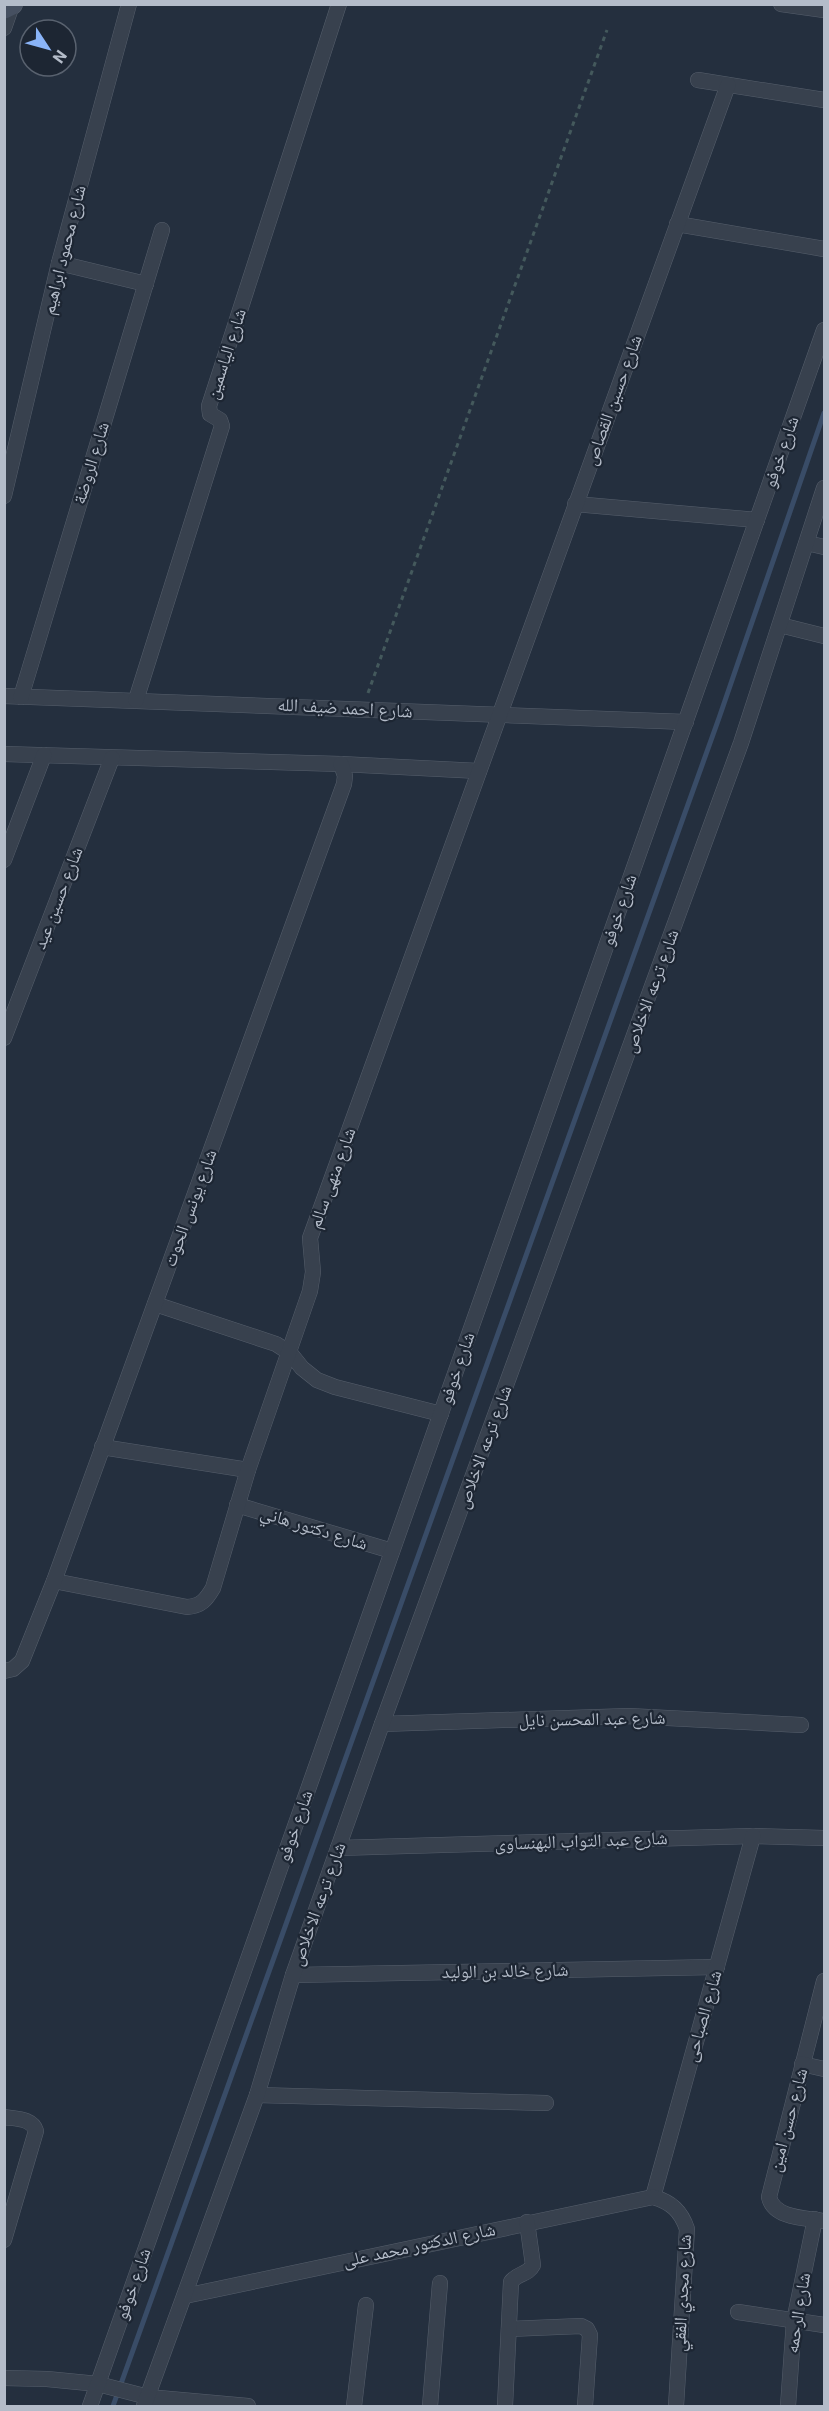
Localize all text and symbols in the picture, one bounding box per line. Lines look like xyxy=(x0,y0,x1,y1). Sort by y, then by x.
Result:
north arrow xyxy=(18,18,78,78)
text: N xyxy=(49,46,71,67)
street label: شارع محمود ابراهيم xyxy=(37,183,92,317)
street label: شارع الياسمين xyxy=(201,306,251,402)
street label: شارع حسين القصاص xyxy=(579,332,647,468)
street label: شارع خوفو xyxy=(758,413,804,491)
street label: شارع الروضة xyxy=(68,419,114,507)
street label: شارع احمد ضيف الله xyxy=(277,693,413,723)
street label: شارع حسين عيد xyxy=(28,844,88,952)
street label: شارع خوفو xyxy=(596,871,642,949)
street label: شارع ترعه الاخلاص xyxy=(619,926,683,1056)
street label: شارع منهى سالم xyxy=(304,1125,361,1232)
street label: شارع يونس الحوت xyxy=(159,1146,221,1270)
street label: شارع خوفو xyxy=(434,1329,480,1407)
street label: شارع ترعه الاخلاص xyxy=(452,1382,516,1512)
street label: شارع دكتور هاني xyxy=(257,1501,370,1558)
street label: شارع عبد المحسن نايل xyxy=(518,1707,666,1731)
street label: شارع خوفو xyxy=(272,1787,318,1865)
street label: شارع عبد التواب البهنساوى xyxy=(494,1827,668,1855)
street label: شارع ترعه الاخلاص xyxy=(286,1839,350,1969)
street label: شارع خالد بن الوليد xyxy=(441,1959,569,1983)
street label: شارع الصباحى xyxy=(679,1968,727,2064)
street label: شارع حسن امين xyxy=(764,2066,812,2174)
street label: شارع الدكتور محمد على xyxy=(341,2218,497,2272)
street label: شارع مجدي الفقي xyxy=(668,2234,700,2352)
street label: شارع خوفو xyxy=(110,2245,156,2323)
street label: شارع الرحمه xyxy=(781,2271,815,2355)

